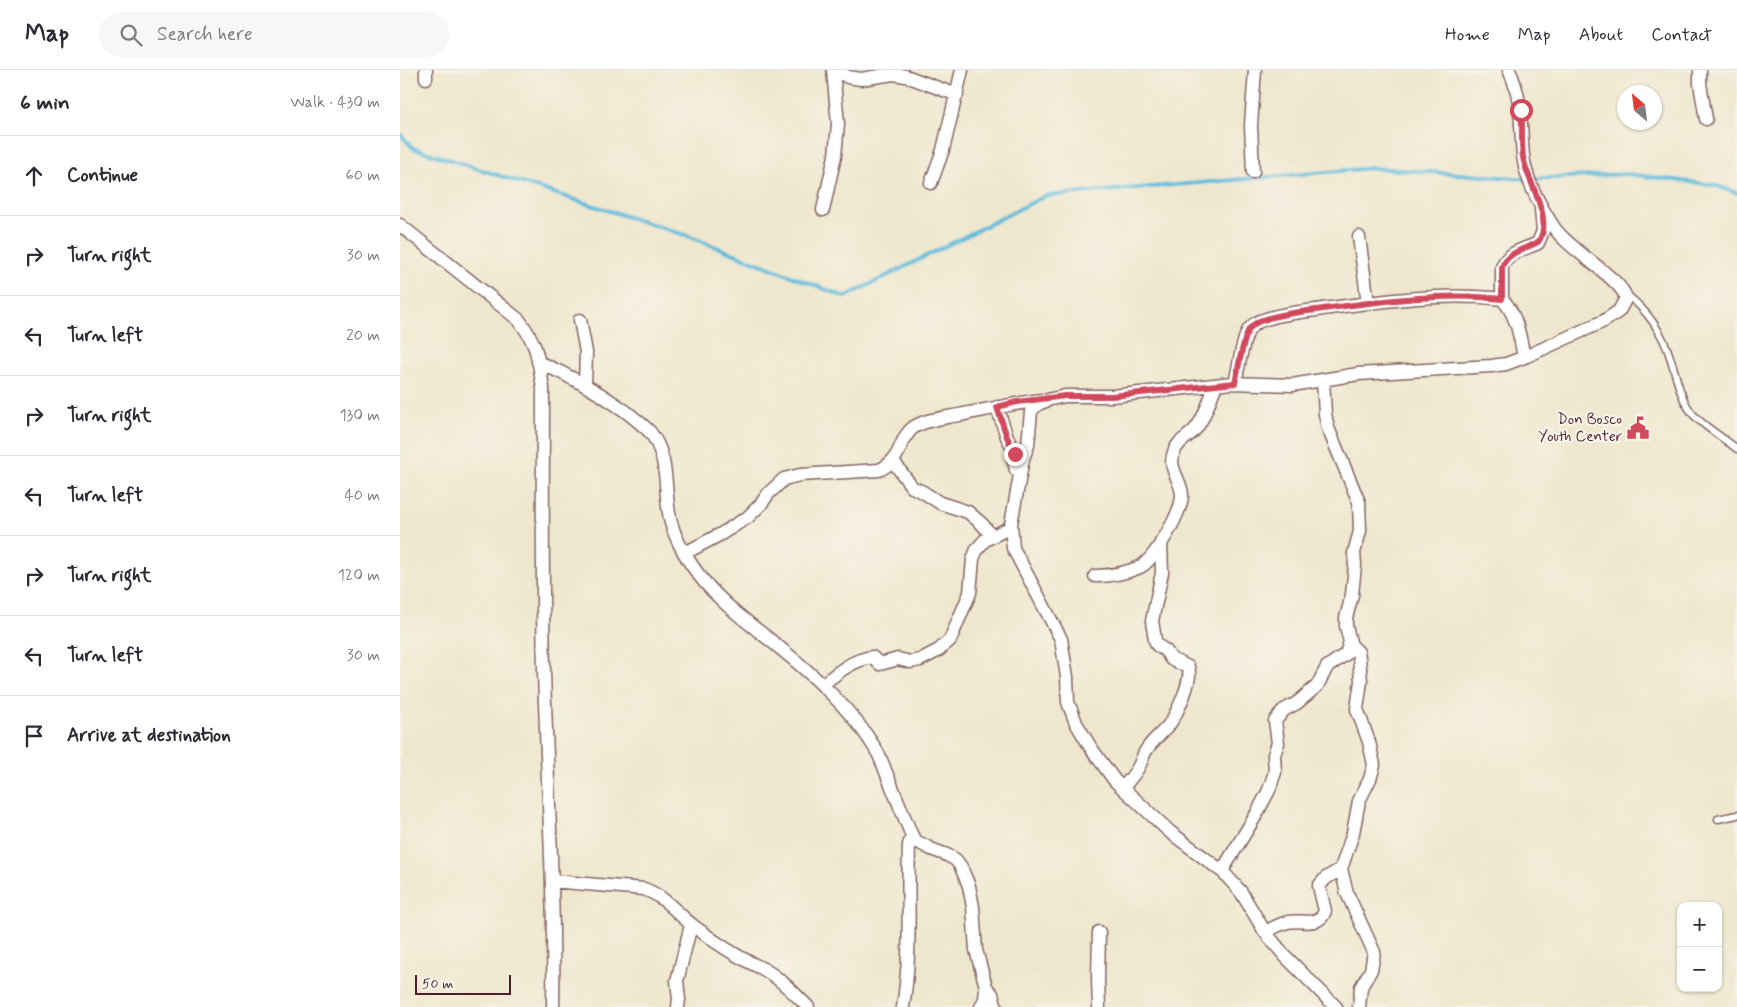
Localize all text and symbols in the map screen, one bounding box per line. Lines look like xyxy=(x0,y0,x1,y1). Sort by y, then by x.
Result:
search box xyxy=(99,12,449,57)
text: Map xyxy=(25,19,69,50)
icon: search xyxy=(117,21,145,49)
text: Search here xyxy=(157,22,253,47)
text: Home xyxy=(1445,23,1490,47)
text: Map xyxy=(1518,23,1551,47)
text: About xyxy=(1579,23,1623,47)
text: Contact xyxy=(1651,23,1712,47)
north arrow xyxy=(1617,85,1662,130)
text: 6 min xyxy=(20,89,70,117)
text: Walk · 430 m xyxy=(290,92,380,113)
route start xyxy=(1510,99,1533,122)
icon: ahead xyxy=(20,162,48,190)
text: Continue xyxy=(67,163,138,188)
text: 60 m xyxy=(346,165,380,186)
icon: right xyxy=(20,242,48,270)
text: Turn right xyxy=(67,243,151,268)
text: 30 m xyxy=(347,245,380,266)
icon: left xyxy=(20,322,48,350)
text: Turn left xyxy=(67,323,143,348)
text: 20 m xyxy=(346,325,380,346)
icon: right xyxy=(20,402,48,430)
text: Turn right xyxy=(67,403,151,428)
text: 130 m xyxy=(339,405,380,426)
place label: Don Bosco Youth Center xyxy=(1538,410,1622,447)
public building icon: Don Bosco Youth Center xyxy=(1625,415,1651,441)
route end xyxy=(1004,443,1027,466)
icon: left xyxy=(20,482,48,510)
text: Turn left xyxy=(67,483,143,508)
text: 40 m xyxy=(344,485,380,506)
icon: right xyxy=(20,562,48,590)
text: Turn right xyxy=(67,563,151,588)
text: 120 m xyxy=(338,565,380,586)
icon: left xyxy=(20,642,48,670)
text: Turn left xyxy=(67,643,143,668)
text: 30 m xyxy=(347,645,380,666)
icon: arrive xyxy=(20,722,48,750)
text: Arrive at destination xyxy=(67,723,231,748)
map controls xyxy=(1677,902,1722,992)
button: + xyxy=(1677,902,1722,947)
button: − xyxy=(1677,947,1722,992)
scale bar xyxy=(415,972,511,995)
text: 50 m xyxy=(422,975,453,993)

